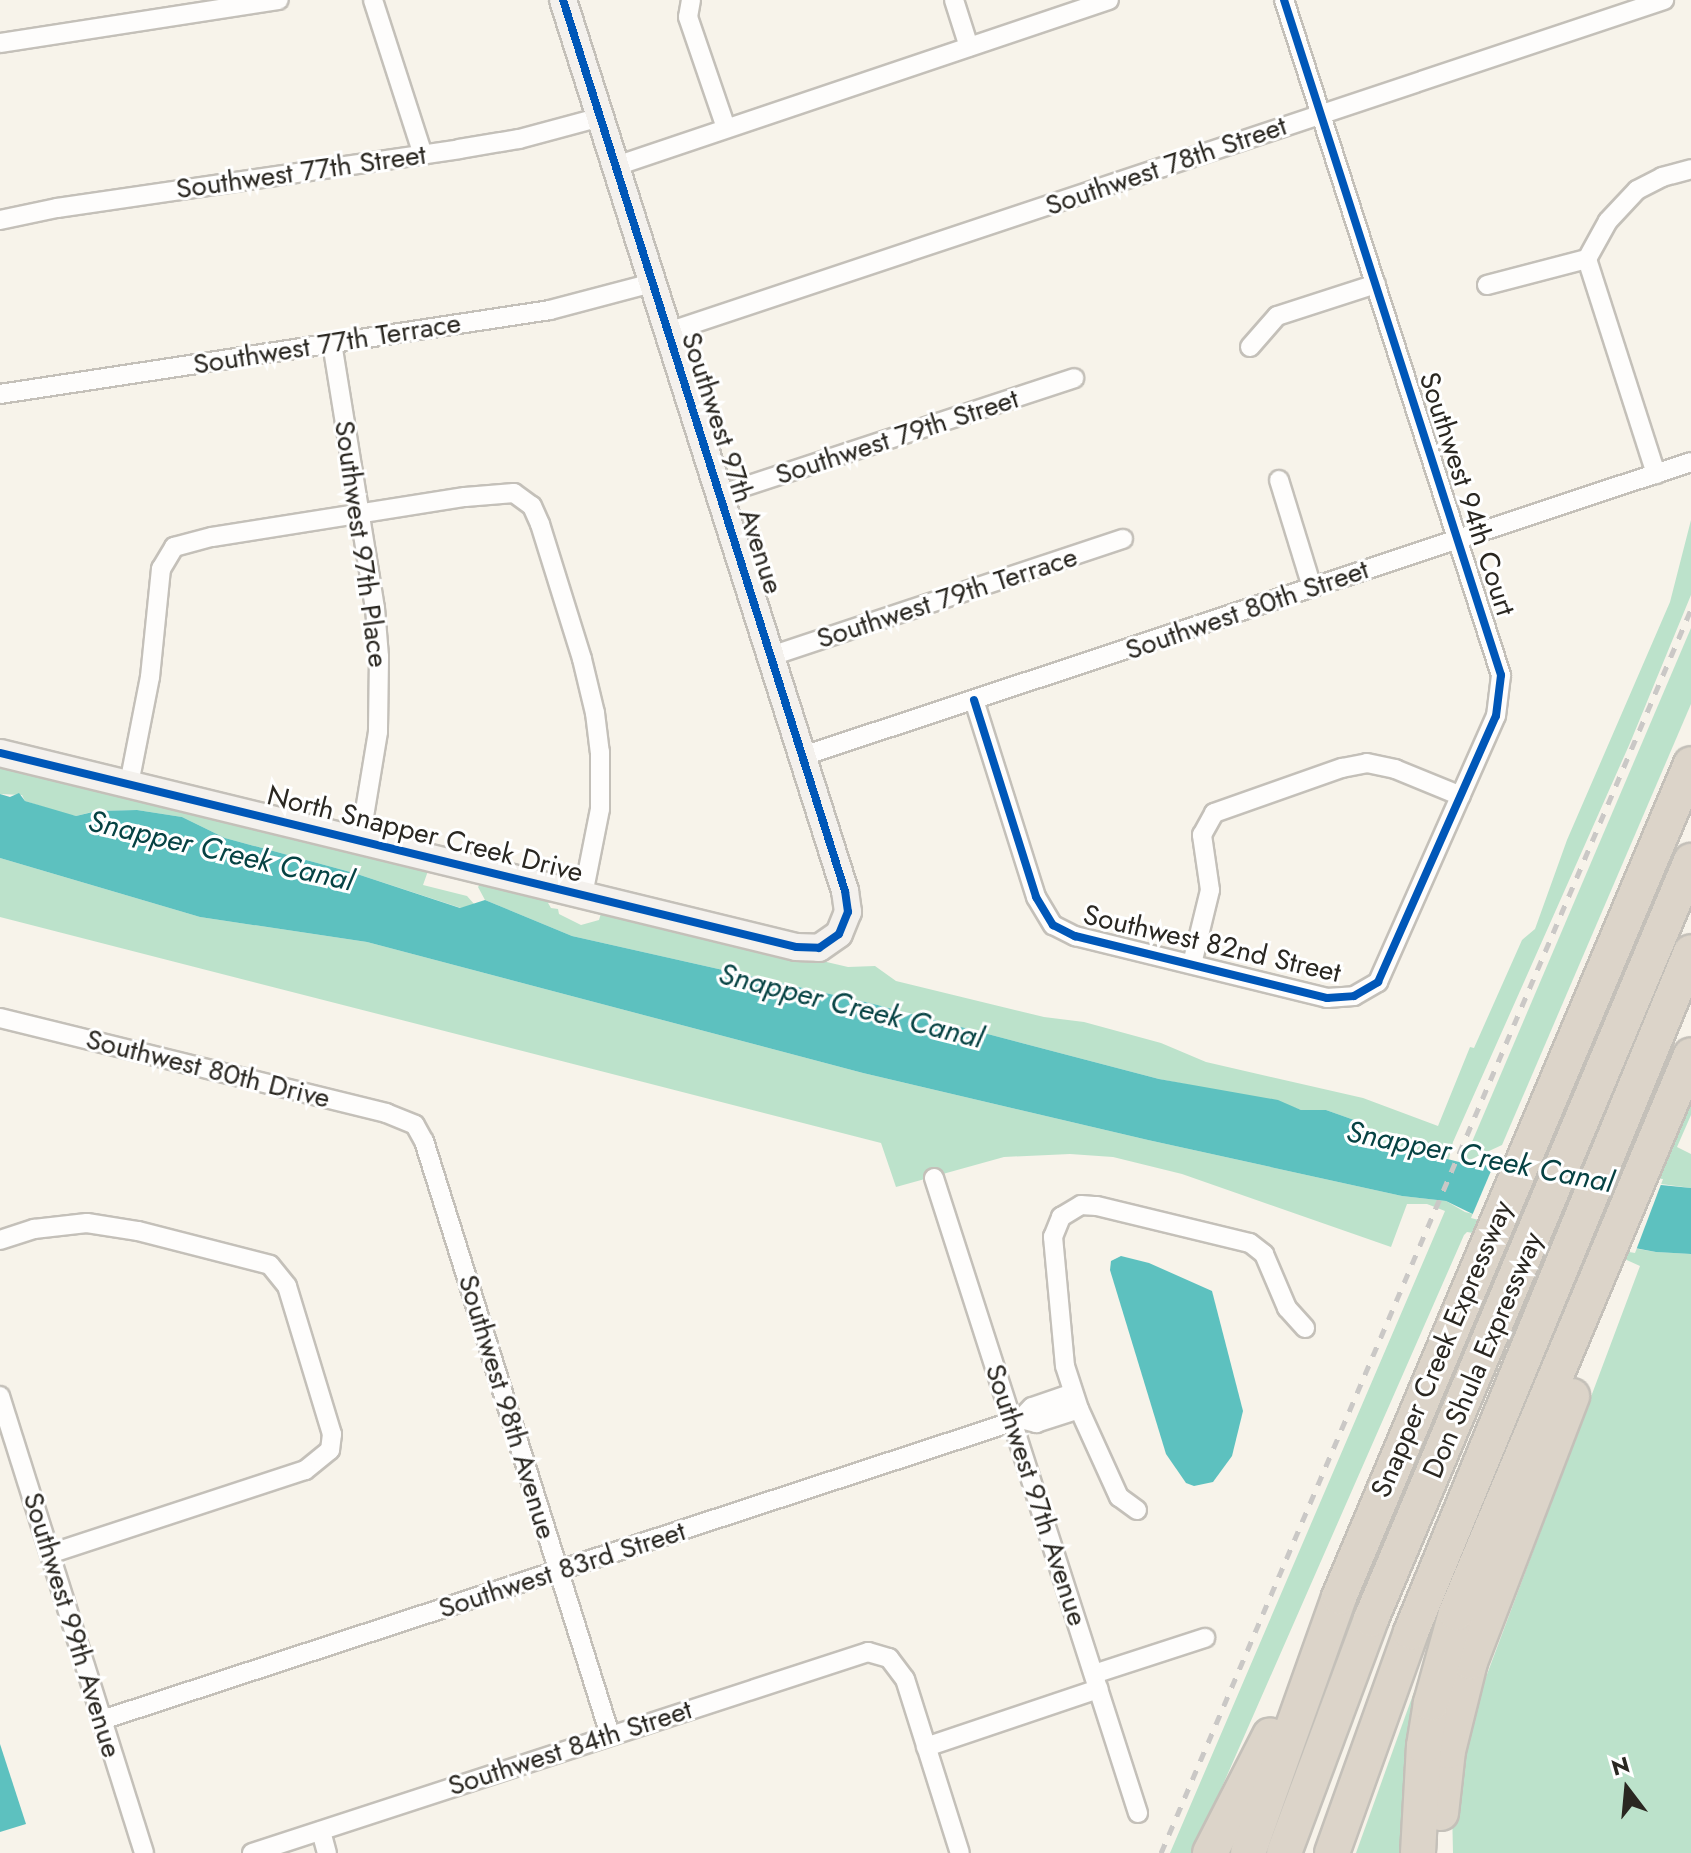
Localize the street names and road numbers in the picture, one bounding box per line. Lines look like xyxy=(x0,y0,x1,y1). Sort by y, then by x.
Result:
street label: Southwest 78th Street xyxy=(1041,109,1291,223)
street label: Southwest 77th Street xyxy=(174,138,428,206)
street label: Southwest 77th Terrace xyxy=(191,306,463,382)
street label: Southwest 97th Avenue xyxy=(674,328,790,598)
street label: Southwest 94th Court xyxy=(1412,368,1522,620)
street label: Southwest 79th Street xyxy=(771,382,1023,492)
street label: Southwest 97th Place xyxy=(327,418,395,670)
street label: Southwest 79th Terrace xyxy=(813,540,1081,656)
street label: Southwest 80th Street xyxy=(1121,553,1373,667)
street label: North Snapper Creek Drive xyxy=(264,778,586,890)
street label: Southwest 82nd Street xyxy=(1080,898,1344,990)
street label: Southwest 80th Drive xyxy=(83,1022,333,1116)
street label: Snapper Creek Expressway xyxy=(1364,1195,1520,1503)
street label: Don Shula Expressway xyxy=(1416,1227,1550,1483)
street label: Southwest 98th Avenue xyxy=(451,1271,563,1543)
street label: Southwest 97th Avenue xyxy=(978,1360,1094,1630)
street label: Southwest 99th Avenue xyxy=(16,1488,128,1762)
street label: Southwest 83rd Street xyxy=(434,1514,690,1626)
street label: Southwest 84th Street xyxy=(444,1693,696,1803)

